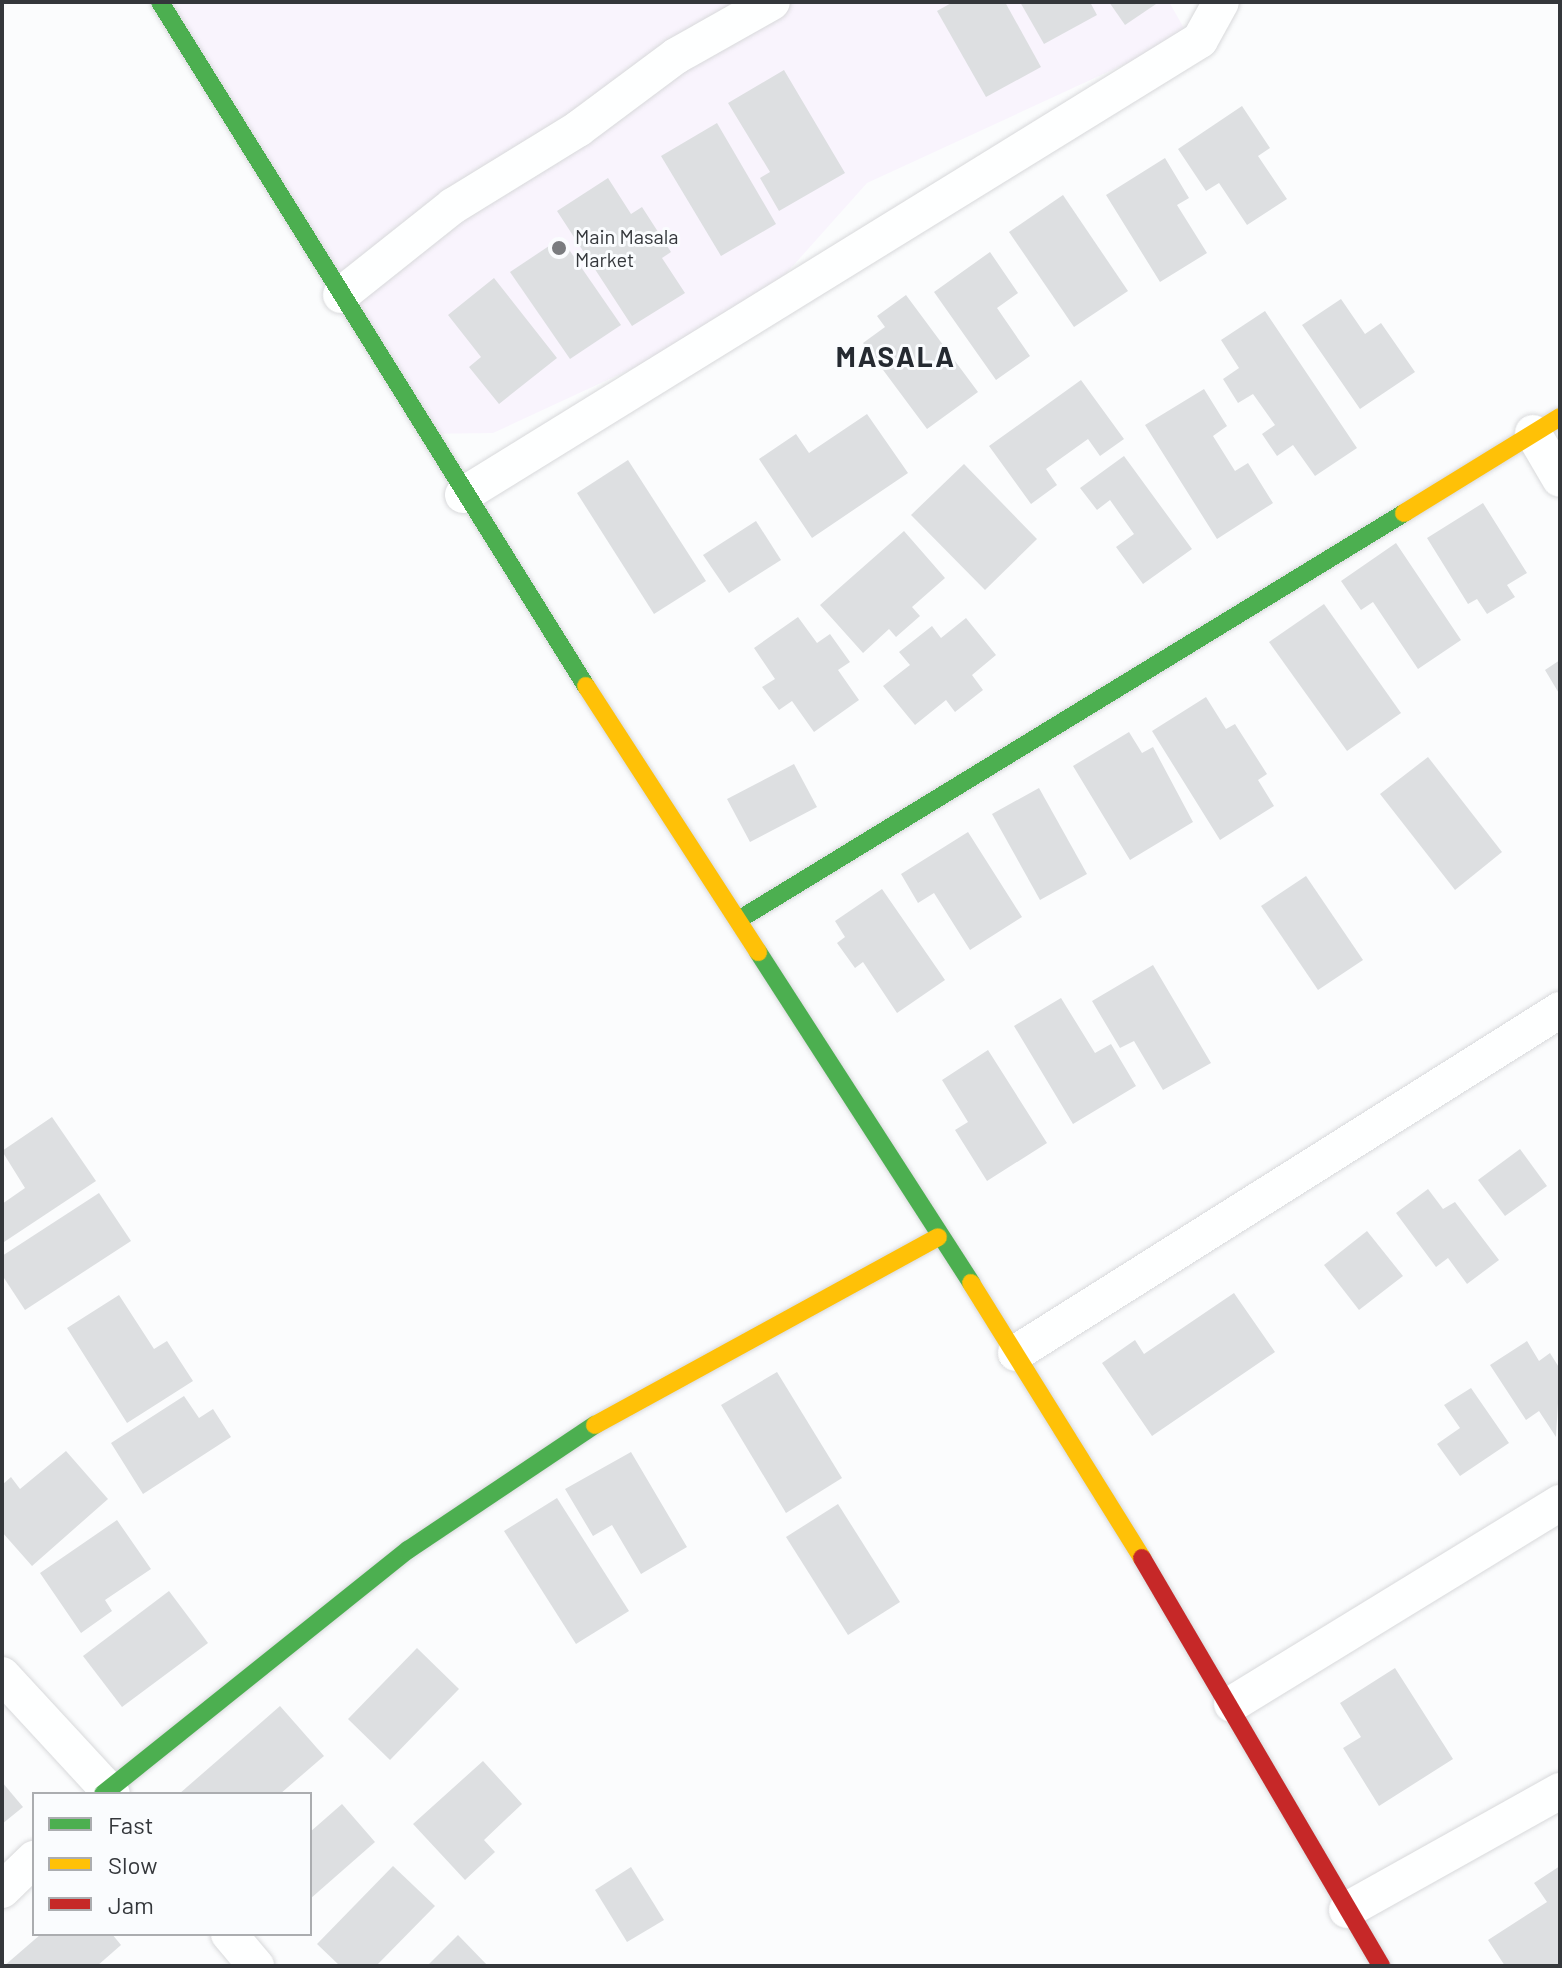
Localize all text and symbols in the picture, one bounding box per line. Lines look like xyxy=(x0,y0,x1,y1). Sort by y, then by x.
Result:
place label: Main Masala Market xyxy=(575,224,679,271)
marker: Main Masala Market xyxy=(550,239,568,257)
district label: MASALA xyxy=(836,339,956,373)
legend xyxy=(32,1792,312,1936)
text: Fast xyxy=(108,1810,153,1839)
text: Slow xyxy=(108,1850,157,1879)
text: Jam xyxy=(108,1890,154,1919)

